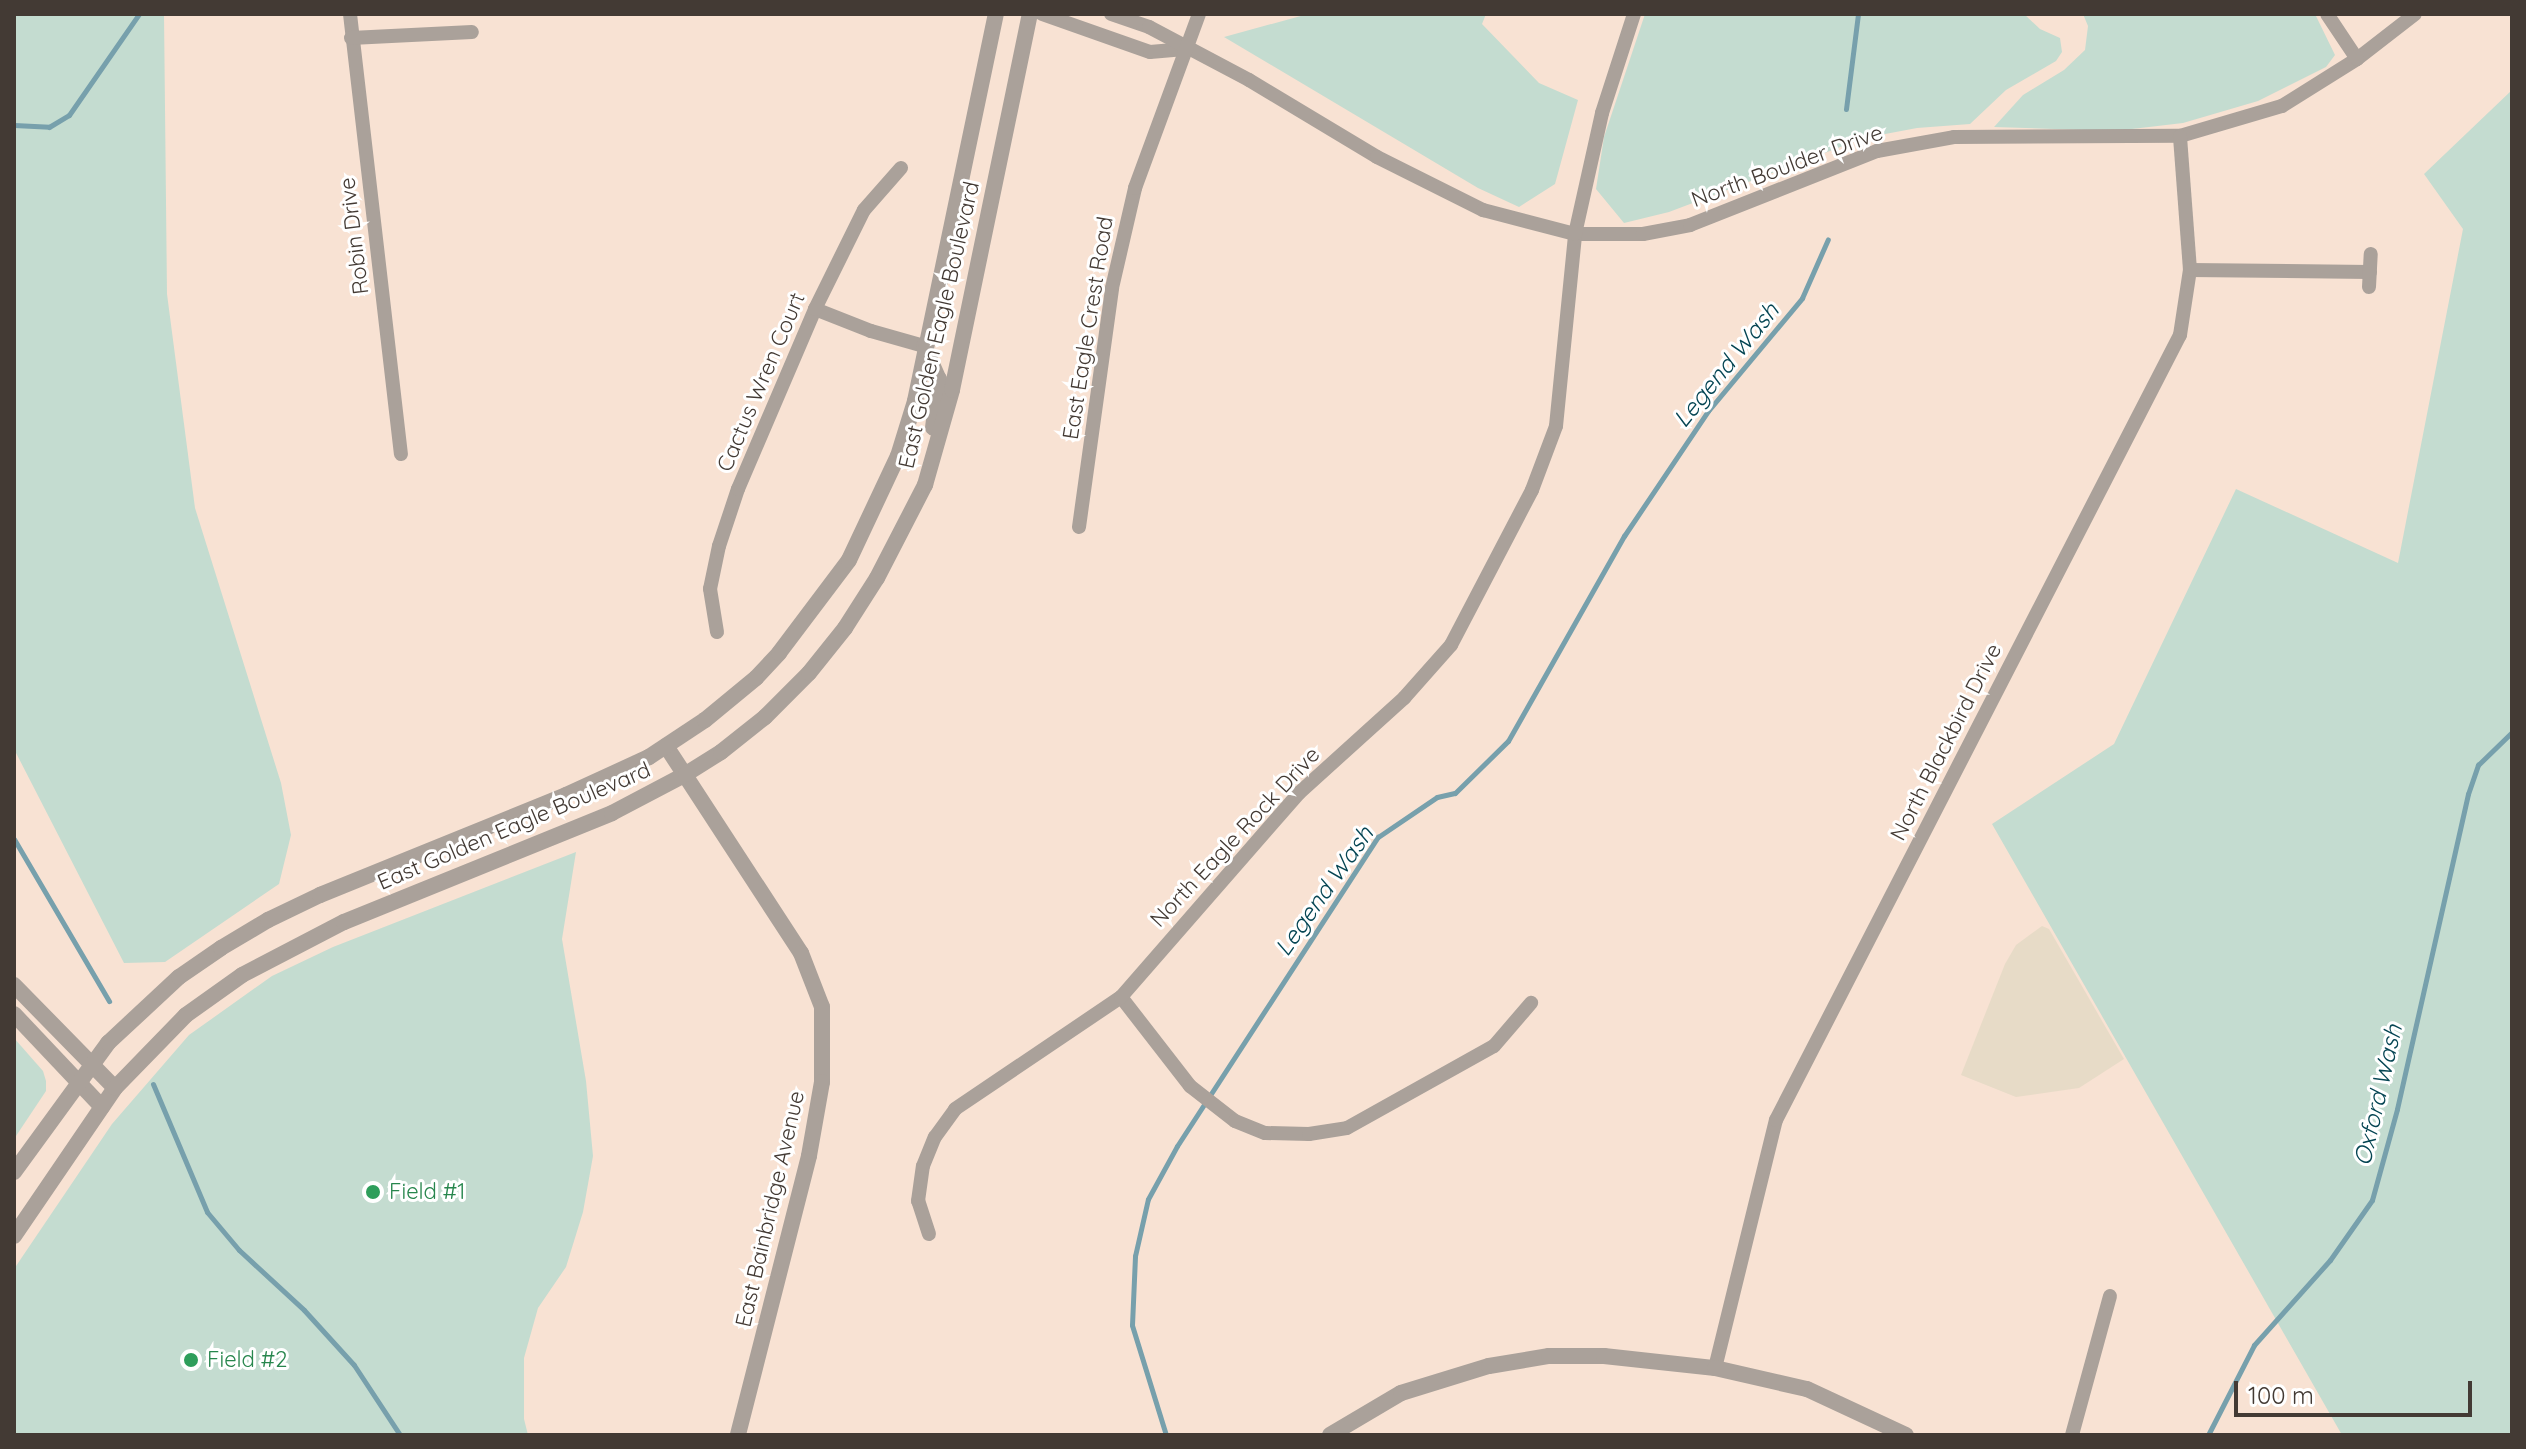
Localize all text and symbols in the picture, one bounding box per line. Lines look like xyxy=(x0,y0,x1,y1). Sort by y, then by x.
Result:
street label: North Boulder Drive xyxy=(1688,119,1886,213)
street label: Robin Drive xyxy=(334,176,374,296)
street label: East Golden Eagle Boulevard xyxy=(893,179,985,471)
street label: East Eagle Crest Road xyxy=(1057,215,1119,441)
street label: Cactus Wren Court xyxy=(711,289,811,475)
water label: Legend Wash xyxy=(1667,297,1785,433)
street label: North Blackbird Drive xyxy=(1885,639,2007,845)
street label: North Eagle Rock Drive xyxy=(1145,741,1325,933)
street label: East Golden Eagle Boulevard xyxy=(374,756,654,896)
water label: Legend Wash xyxy=(1269,821,1379,961)
water label: Oxford Wash xyxy=(2348,1022,2408,1168)
street label: East Bainbridge Avenue xyxy=(730,1088,810,1330)
place label: Field #1 xyxy=(389,1179,465,1205)
marker: Field #1 xyxy=(364,1183,382,1201)
place label: Field #2 xyxy=(207,1347,287,1373)
marker: Field #2 xyxy=(182,1351,200,1369)
scale bar xyxy=(2238,1365,2476,1415)
text: 100 m xyxy=(2248,1380,2314,1410)

